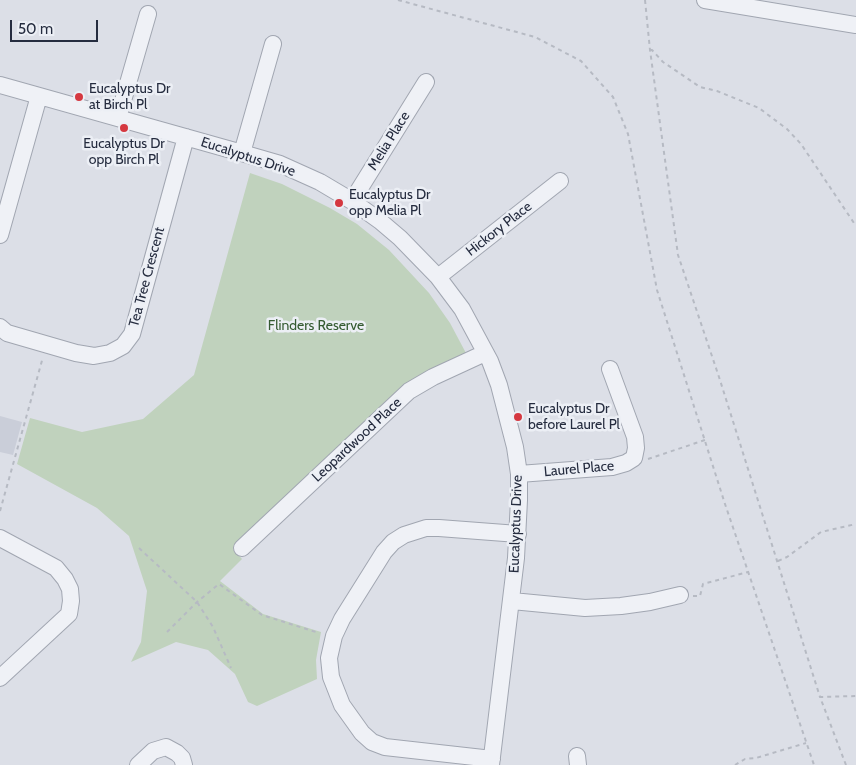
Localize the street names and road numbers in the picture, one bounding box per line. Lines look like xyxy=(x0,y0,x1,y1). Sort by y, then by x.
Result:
street label: Melia Place xyxy=(364,109,414,173)
street label: Eucalyptus Drive xyxy=(199,134,297,180)
street label: Hickory Place xyxy=(463,198,535,260)
street label: Tea Tree Crescent xyxy=(126,225,168,329)
street label: Leopardwood Place xyxy=(309,394,405,486)
street label: Laurel Place xyxy=(543,458,615,480)
street label: Eucalyptus Drive xyxy=(506,475,526,573)

